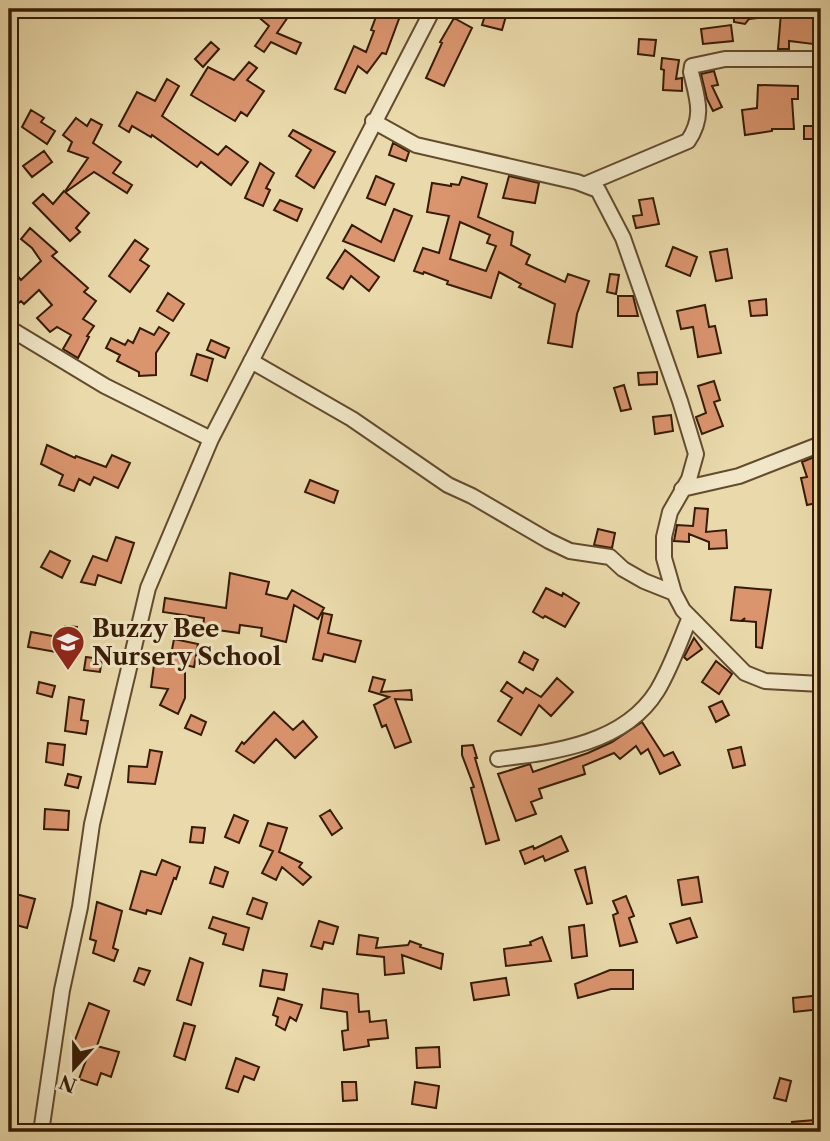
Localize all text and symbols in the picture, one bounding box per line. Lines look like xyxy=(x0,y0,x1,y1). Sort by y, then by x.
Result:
place label: Buzzy Bee Nursery School xyxy=(92,614,281,671)
school or university icon: Buzzy Bee Nursery School xyxy=(49,623,87,672)
north arrow xyxy=(38,1032,108,1102)
text: N xyxy=(56,1070,80,1097)

